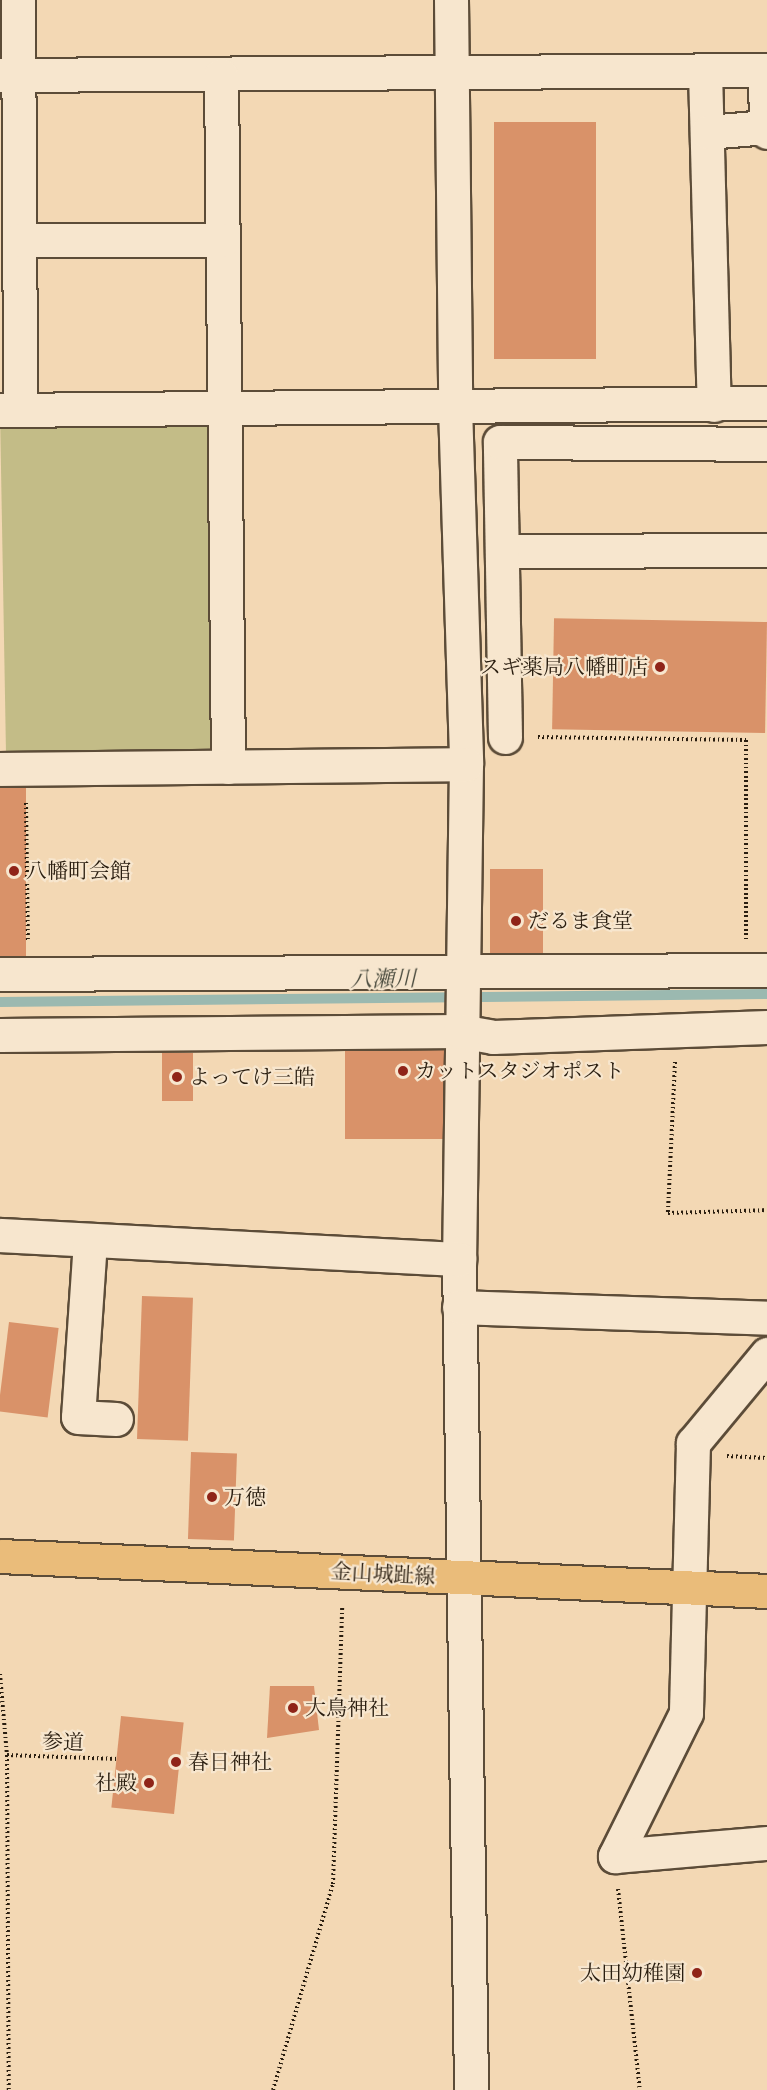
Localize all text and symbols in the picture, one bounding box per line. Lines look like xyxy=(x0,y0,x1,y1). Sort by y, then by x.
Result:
place label: スギ薬局八幡町店 xyxy=(480,654,648,680)
marker: スギ薬局八幡町店 xyxy=(653,660,667,674)
place label: 八幡町会館 xyxy=(26,858,131,884)
marker: 八幡町会館 xyxy=(7,864,21,878)
place label: だるま食堂 xyxy=(528,908,633,934)
marker: だるま食堂 xyxy=(509,914,523,928)
water label: 八瀬川 xyxy=(350,965,416,993)
place label: カットスタジオポスト xyxy=(415,1058,625,1084)
place label: よってけ三皓 xyxy=(189,1064,315,1090)
marker: カットスタジオポスト xyxy=(396,1064,410,1078)
marker: よってけ三皓 xyxy=(170,1070,184,1084)
place label: 万徳 xyxy=(224,1484,266,1510)
marker: 万徳 xyxy=(205,1490,219,1504)
street label: 金山城趾線 xyxy=(330,1559,436,1589)
place label: 大鳥神社 xyxy=(305,1695,389,1721)
marker: 大鳥神社 xyxy=(286,1701,300,1715)
street label: 参道 xyxy=(42,1729,84,1755)
place label: 春日神社 xyxy=(188,1749,272,1775)
marker: 春日神社 xyxy=(169,1755,183,1769)
place label: 社殿 xyxy=(95,1770,137,1796)
marker: 社殿 xyxy=(142,1776,156,1790)
place label: 太田幼稚園 xyxy=(580,1960,685,1986)
marker: 太田幼稚園 xyxy=(690,1966,704,1980)

